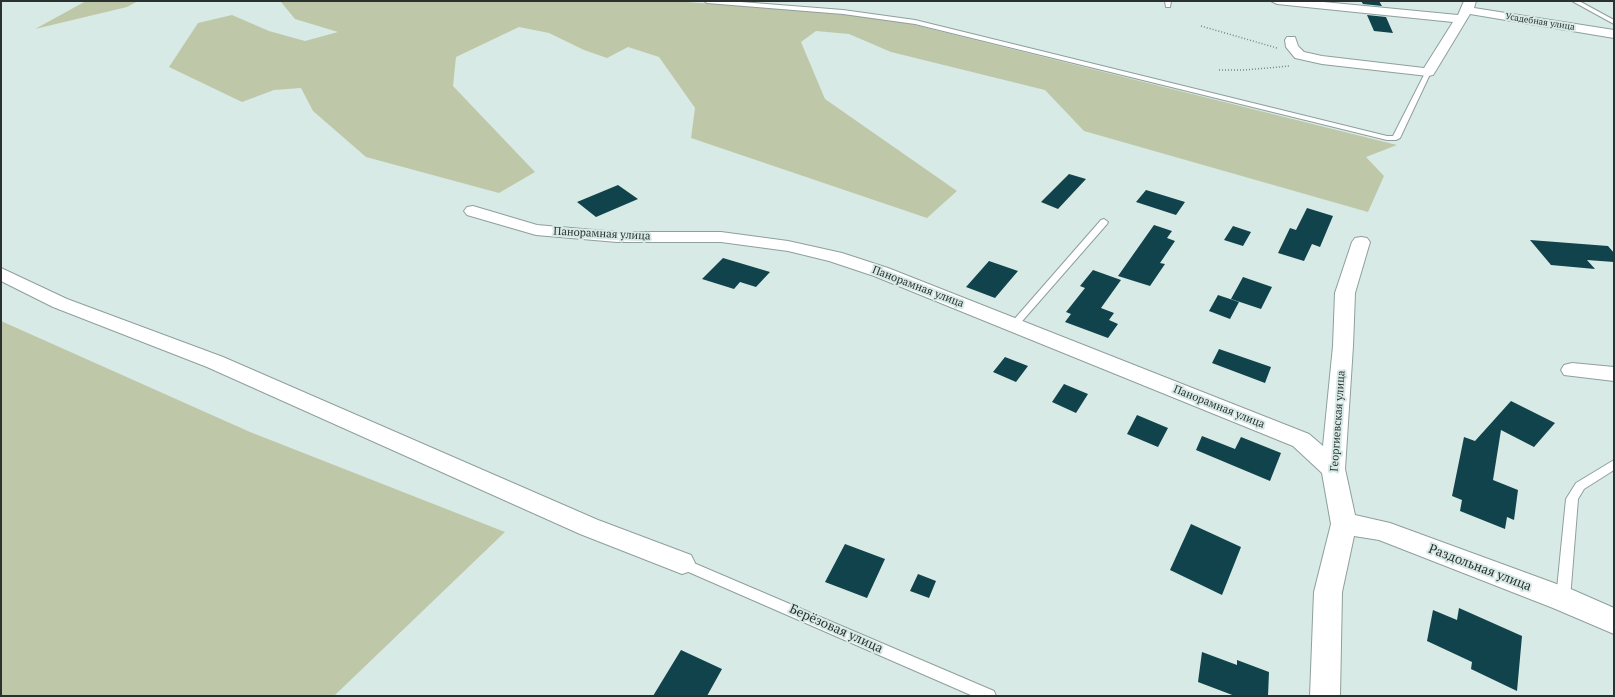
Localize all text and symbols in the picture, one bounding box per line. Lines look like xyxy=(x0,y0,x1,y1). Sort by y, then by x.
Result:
street label: Усадебная улица xyxy=(1505,11,1575,33)
street label: Панорамная улица xyxy=(553,225,651,243)
street label: Панорамная улица xyxy=(870,263,966,311)
street label: Георгиевская улица xyxy=(1328,370,1348,472)
street label: Панорамная улица xyxy=(1171,383,1267,431)
street label: Раздольная улица xyxy=(1426,541,1534,595)
street label: Берёзовая улица xyxy=(787,601,885,657)

